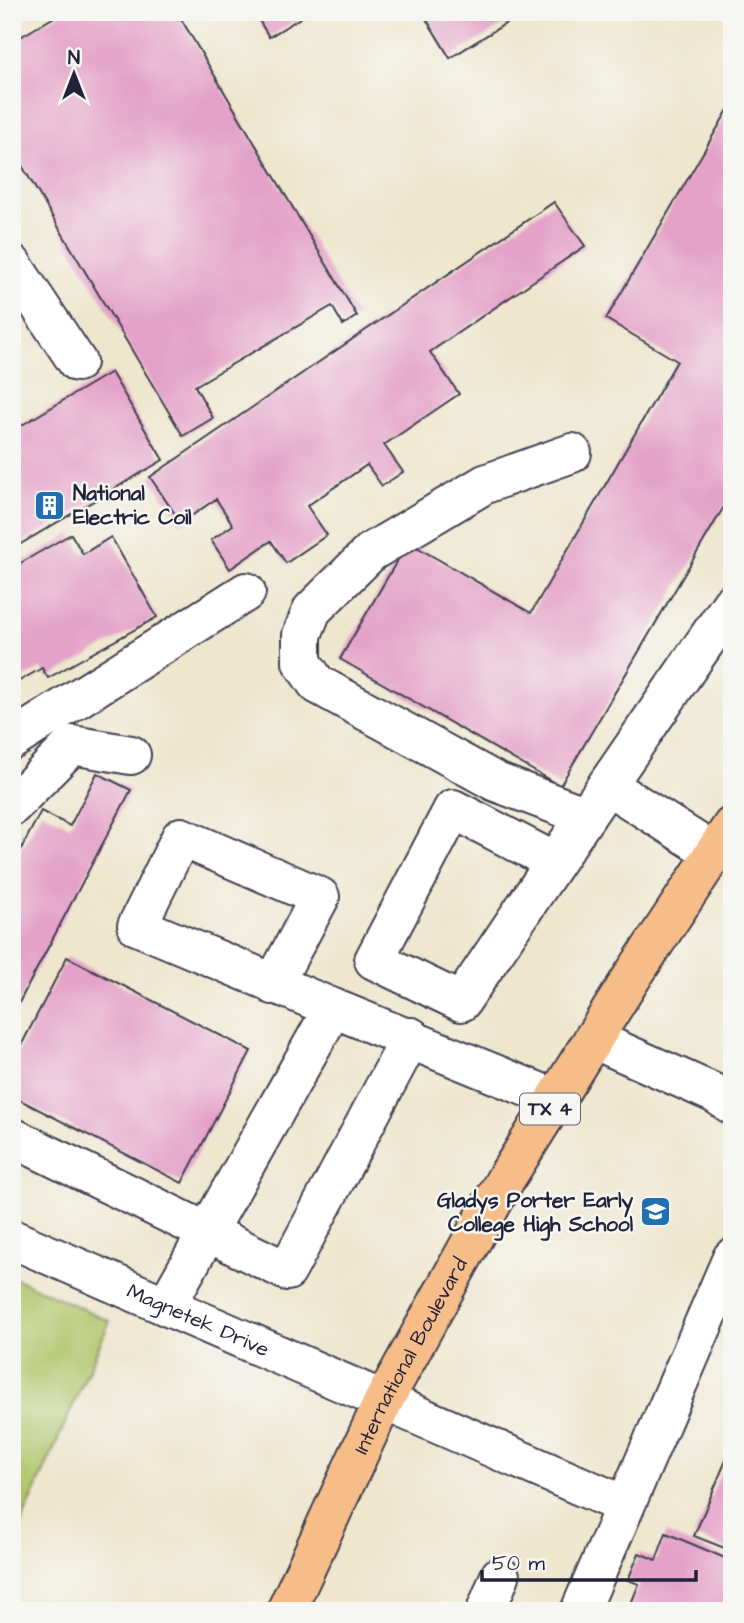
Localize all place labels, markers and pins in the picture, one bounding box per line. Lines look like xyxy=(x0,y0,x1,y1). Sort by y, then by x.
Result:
place label: National Electric Coil xyxy=(73,479,192,532)
building icon: National Electric Coil xyxy=(33,488,67,522)
place label: Gladys Porter Early College High School xyxy=(437,1186,634,1241)
school or university icon: Gladys Porter Early College High School xyxy=(639,1195,673,1229)

